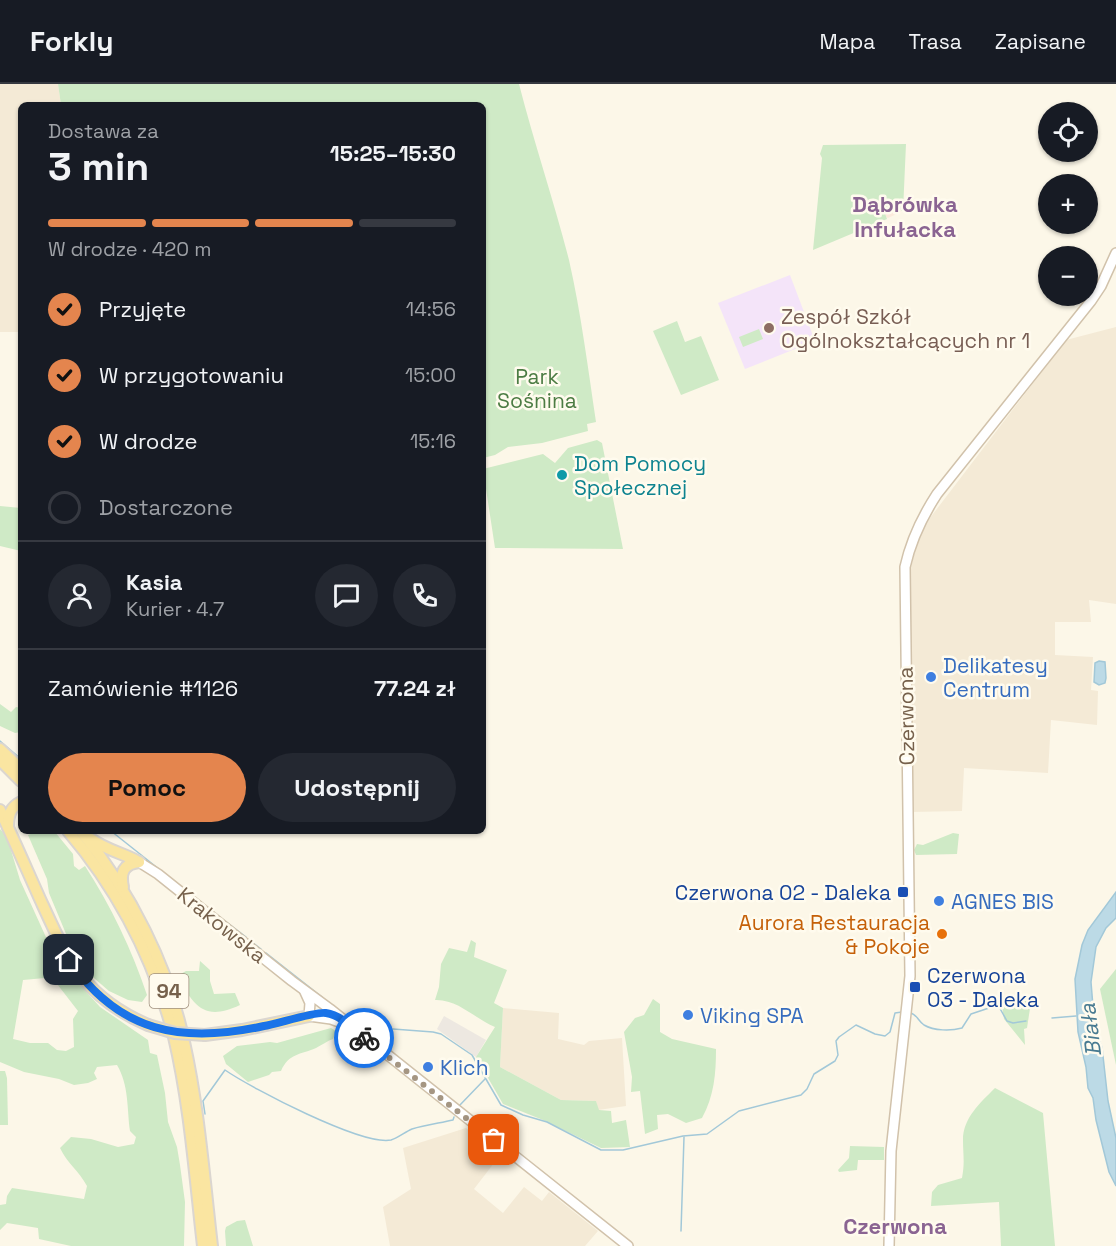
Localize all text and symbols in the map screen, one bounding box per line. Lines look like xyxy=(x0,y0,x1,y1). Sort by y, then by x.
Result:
text: Forkly xyxy=(30,23,114,59)
text: Mapa xyxy=(820,28,875,55)
text: Trasa xyxy=(908,28,962,55)
text: Zapisane xyxy=(995,28,1086,55)
map controls xyxy=(1038,102,1098,306)
button: locate xyxy=(1038,102,1098,162)
text: Dostawa za xyxy=(48,118,159,144)
text: 15:25–15:30 xyxy=(330,139,456,167)
text: 3 min xyxy=(48,142,149,191)
button: + xyxy=(1038,174,1098,234)
district label: Dąbrówka Infułacka xyxy=(852,190,958,243)
text: W drodze · 420 m xyxy=(48,236,211,262)
button: − xyxy=(1038,246,1098,306)
icon: check xyxy=(48,293,81,326)
text: Przyjęte xyxy=(99,295,186,323)
text: 14:56 xyxy=(406,296,456,322)
place label: Zespół Szkół Ogólnokształcących nr 1 xyxy=(781,303,1030,354)
marker: Zespół Szkół Ogólnokształcących nr 1 xyxy=(762,321,776,335)
icon: check xyxy=(48,359,81,392)
text: W przygotowaniu xyxy=(99,361,284,389)
text: 15:00 xyxy=(405,362,456,388)
park label: Park Sośnina xyxy=(497,363,577,414)
icon: check xyxy=(48,425,81,458)
text: W drodze xyxy=(99,427,198,455)
text: 15:16 xyxy=(410,428,456,454)
place label: Dom Pomocy Społecznej xyxy=(574,450,706,501)
marker: Dom Pomocy Społecznej xyxy=(555,468,569,482)
text: Dostarczone xyxy=(99,493,233,521)
button: person xyxy=(48,564,111,627)
button: chat xyxy=(315,564,378,627)
button: phone xyxy=(393,564,456,627)
text: Kasia xyxy=(126,568,183,596)
text: Kurier · 4.7 xyxy=(126,596,224,622)
place label: Delikatesy Centrum xyxy=(943,652,1048,703)
street label: Czerwona xyxy=(892,666,920,766)
marker: Delikatesy Centrum xyxy=(924,670,938,684)
text: Zamówienie #1126 xyxy=(48,674,238,702)
text: 77.24 zł xyxy=(374,674,456,702)
button: Pomoc xyxy=(48,753,246,822)
button: Udostępnij xyxy=(258,753,456,822)
place label: Czerwona 02 - Daleka xyxy=(675,879,891,906)
street label: Krakowska xyxy=(172,881,272,969)
marker: Czerwona 02 - Daleka xyxy=(896,885,910,899)
place label: AGNES BIS xyxy=(951,888,1054,915)
marker: AGNES BIS xyxy=(932,894,946,908)
place label: Aurora Restauracja & Pokoje xyxy=(738,909,930,960)
marker: Aurora Restauracja & Pokoje xyxy=(935,927,949,941)
pin xyxy=(43,934,94,985)
icon: home xyxy=(52,943,85,976)
place label: Czerwona 03 - Daleka xyxy=(927,962,1039,1013)
road number: 94 xyxy=(150,974,188,1008)
marker: Czerwona 03 - Daleka xyxy=(908,980,922,994)
place label: Viking SPA xyxy=(700,1002,804,1029)
water label: Biała xyxy=(1073,1002,1107,1058)
courier xyxy=(334,1008,394,1068)
marker: Viking SPA xyxy=(681,1008,695,1022)
icon: bike xyxy=(348,1022,381,1055)
place label: Klich xyxy=(440,1054,489,1081)
marker: Klich xyxy=(421,1060,435,1074)
pin xyxy=(468,1114,519,1165)
icon: bag xyxy=(477,1123,510,1156)
district label: Czerwona xyxy=(843,1212,947,1240)

